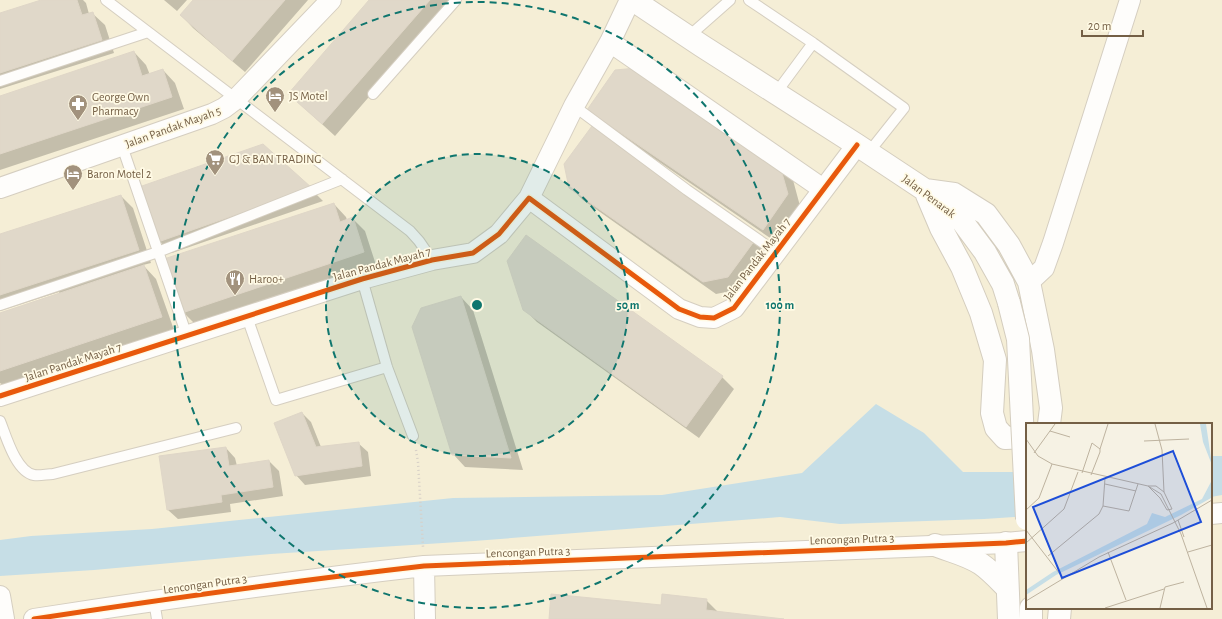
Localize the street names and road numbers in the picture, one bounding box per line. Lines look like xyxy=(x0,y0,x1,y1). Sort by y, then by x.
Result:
street label: Jalan Pandak Mayah 5 xyxy=(124,104,223,151)
street label: Jalan Penarak xyxy=(900,172,958,220)
street label: Jalan Pandak Mayah 7 xyxy=(721,216,794,303)
street label: Jalan Pandak Mayah 7 xyxy=(332,245,432,284)
street label: Jalan Pandak Mayah 7 xyxy=(23,341,123,384)
street label: Lencongan Putra 3 xyxy=(809,532,895,546)
street label: Lencongan Putra 3 xyxy=(485,545,571,559)
street label: Lencongan Putra 3 xyxy=(162,572,248,596)

